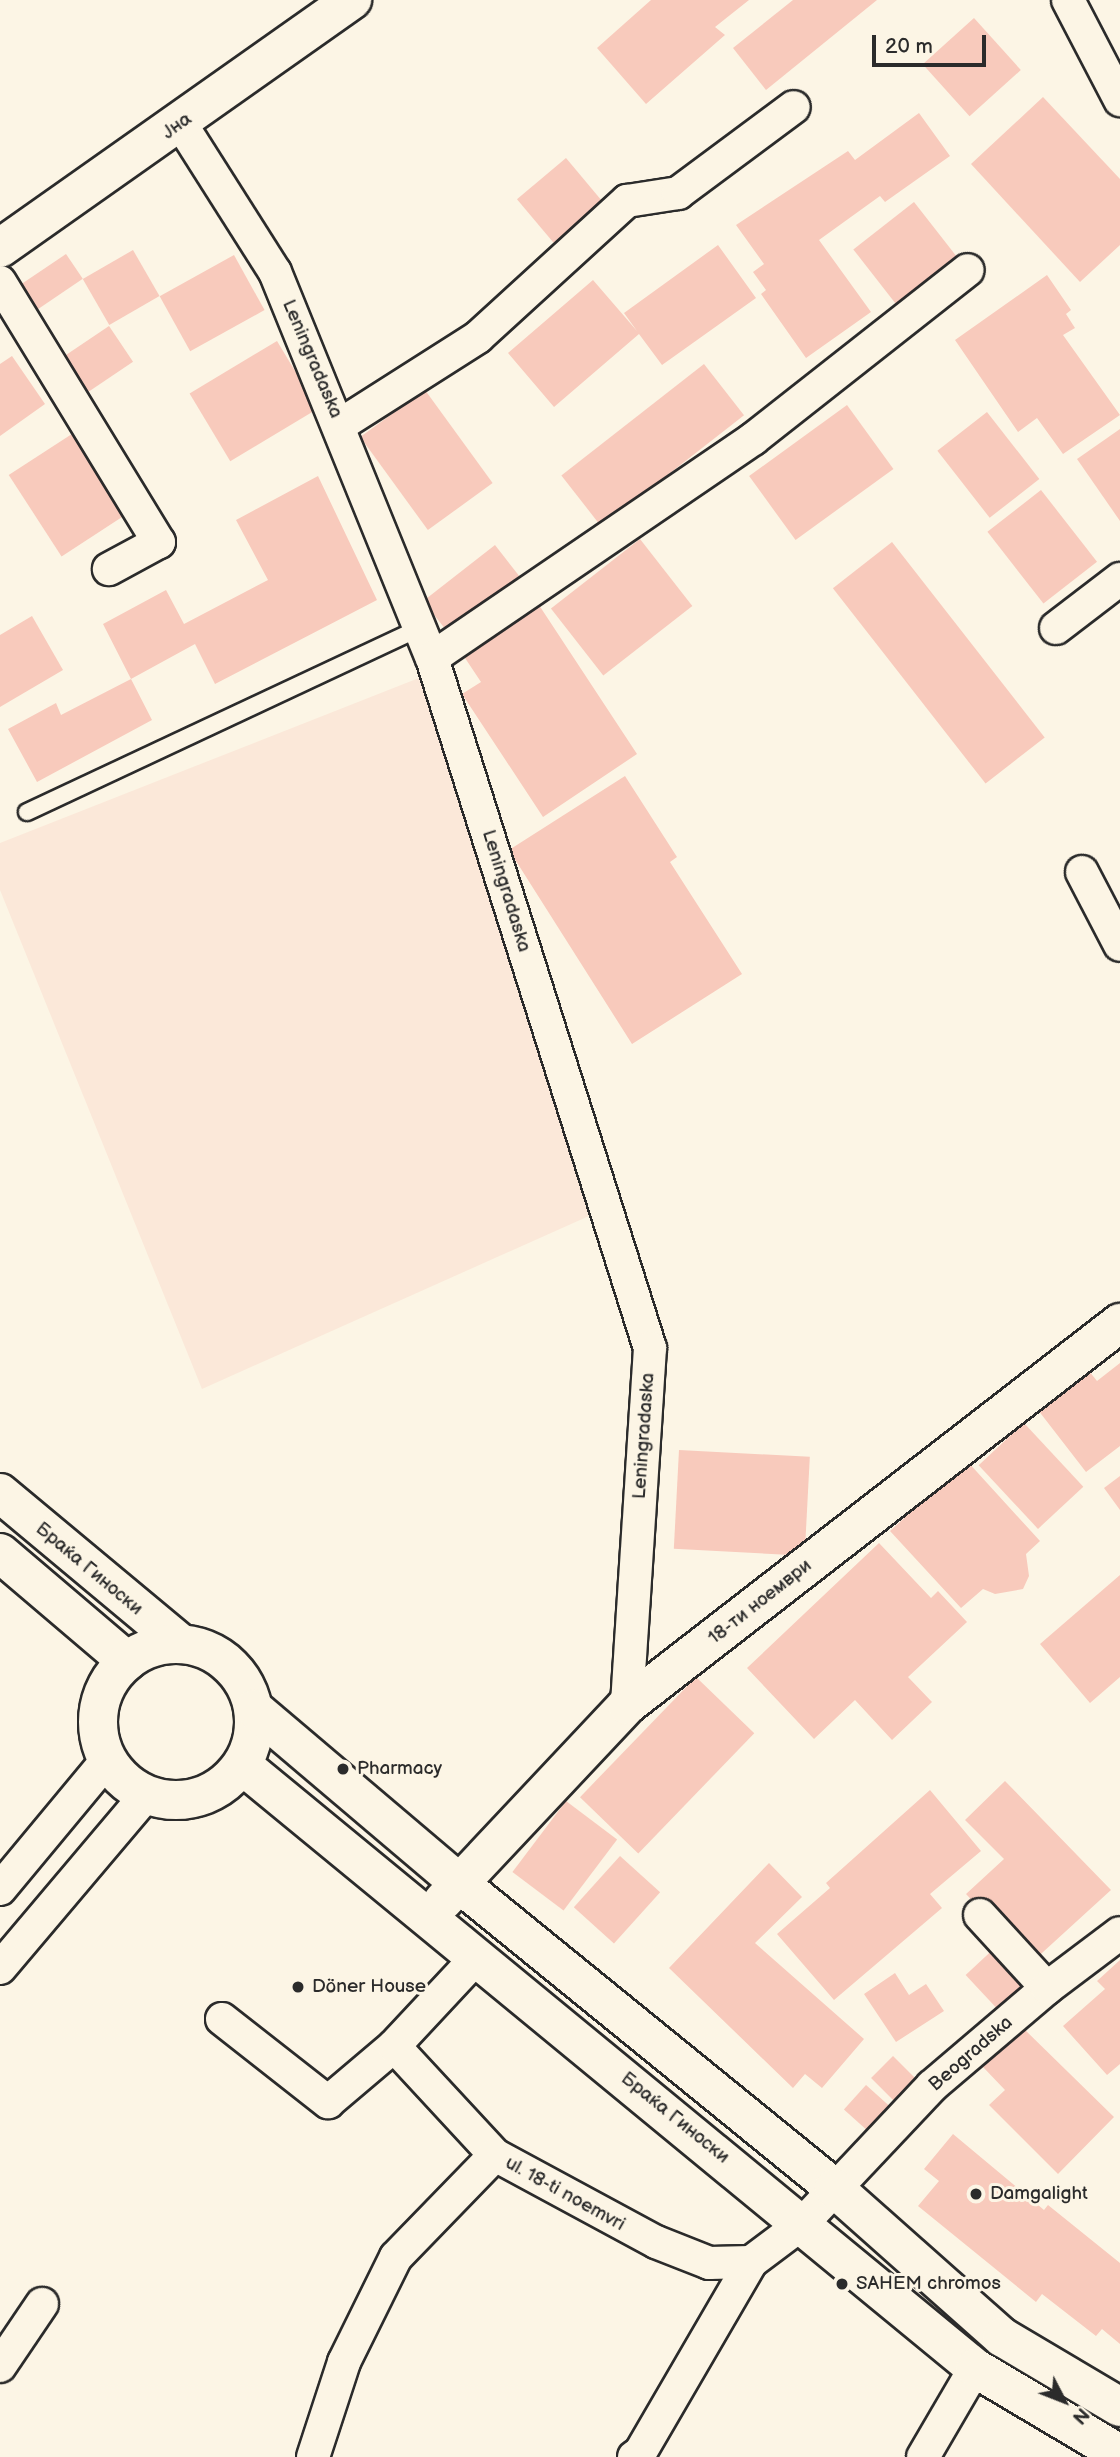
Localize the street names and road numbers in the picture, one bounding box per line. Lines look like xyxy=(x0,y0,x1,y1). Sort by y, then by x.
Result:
street label: Јна xyxy=(158,108,196,144)
street label: Leningradaska xyxy=(277,296,347,422)
street label: Leningradaska xyxy=(477,827,535,955)
street label: Leningradaska xyxy=(628,1372,660,1500)
street label: Браќа Гиноски xyxy=(31,1518,147,1620)
street label: 18-ти ноември xyxy=(704,1555,816,1649)
street label: Beogradska xyxy=(925,2012,1017,2096)
street label: Браќа Гиноски xyxy=(616,2067,734,2169)
street label: ul. 18-ti noemvri xyxy=(501,2152,629,2236)

